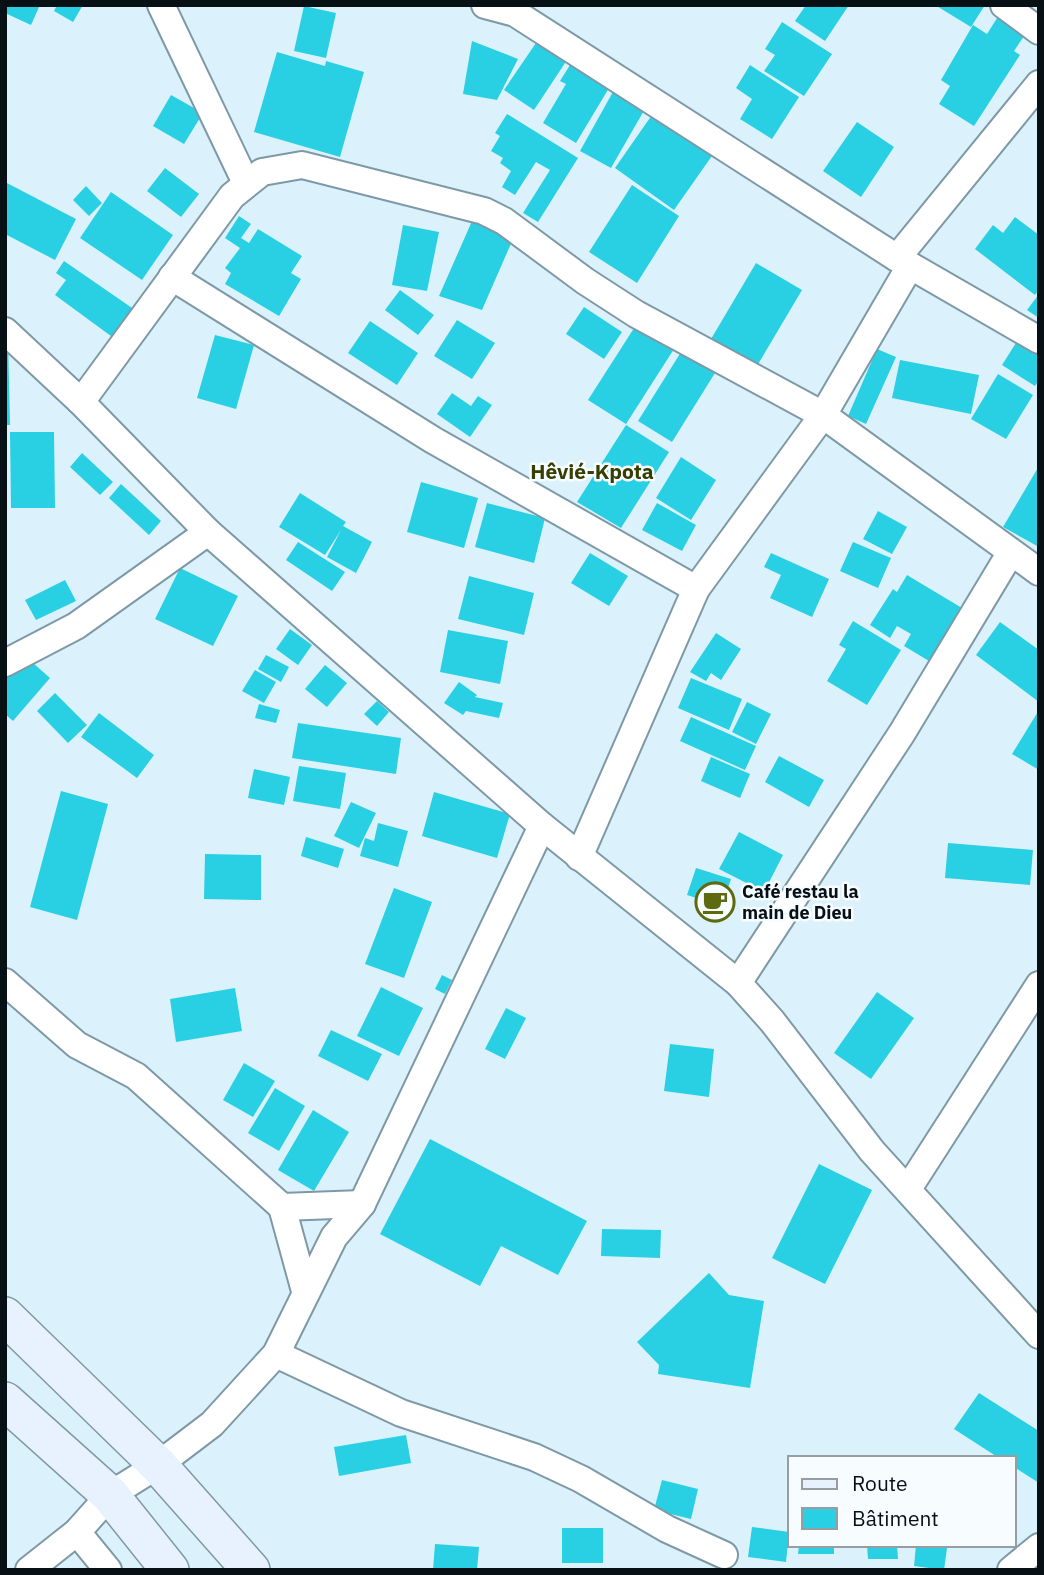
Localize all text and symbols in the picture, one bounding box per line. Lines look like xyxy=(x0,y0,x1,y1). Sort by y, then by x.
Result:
district label: Hêvié-Kpota xyxy=(530,457,654,485)
place label: Café restau la main de Dieu xyxy=(742,880,859,924)
cafe icon: Café restau la main de Dieu xyxy=(694,881,736,923)
legend xyxy=(788,1456,1016,1547)
text: Route xyxy=(852,1469,908,1497)
text: Bâtiment xyxy=(852,1504,939,1532)

